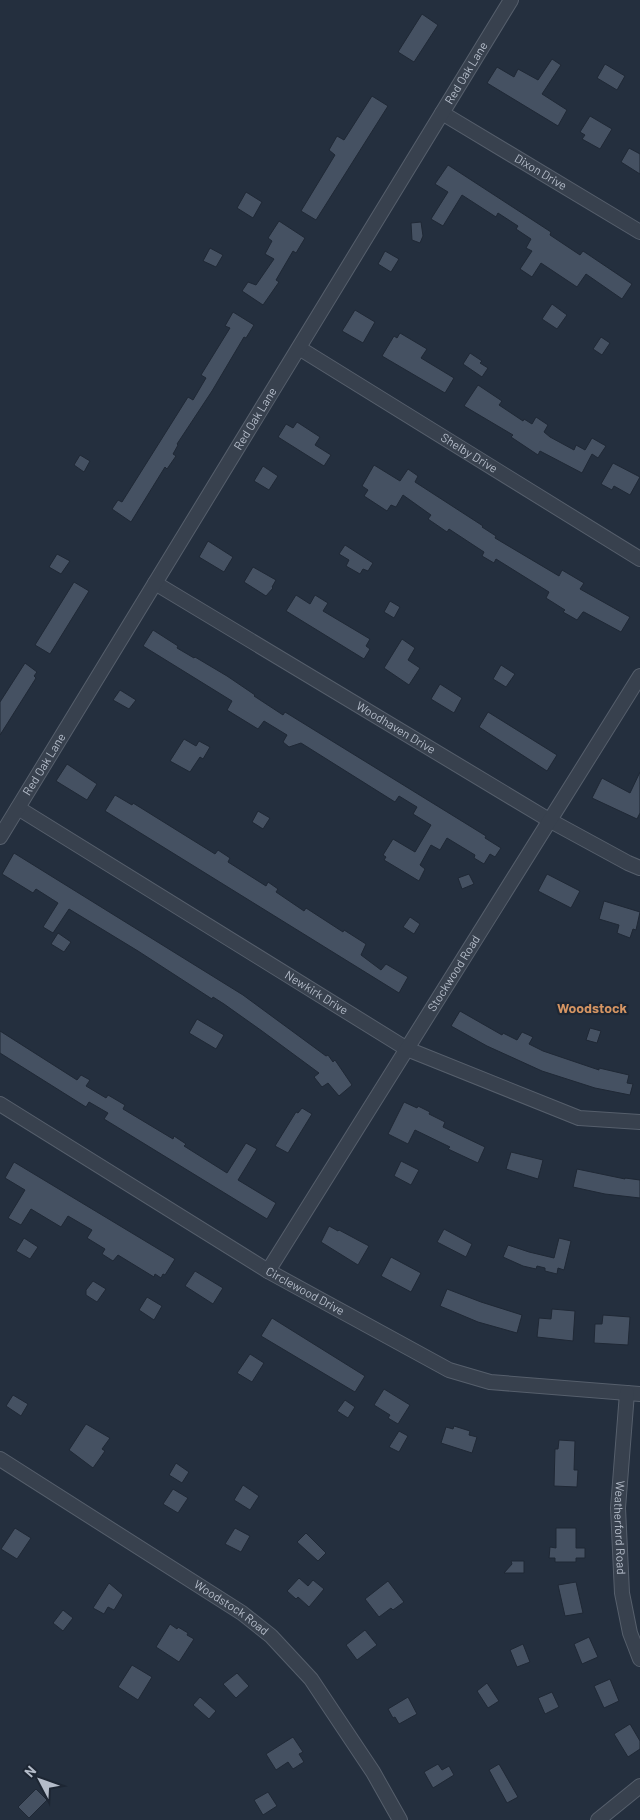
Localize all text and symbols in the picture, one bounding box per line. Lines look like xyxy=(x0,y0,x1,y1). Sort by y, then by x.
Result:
street label: Red Oak Lane xyxy=(441,39,490,106)
street label: Dixon Drive xyxy=(513,150,570,192)
street label: Red Oak Lane xyxy=(230,385,279,452)
street label: Shelby Drive xyxy=(439,430,500,475)
street label: Woodhaven Drive xyxy=(354,698,438,756)
street label: Red Oak Lane xyxy=(19,730,68,798)
street label: Stockwood Road xyxy=(424,932,482,1013)
street label: Newkirk Drive xyxy=(283,967,351,1017)
district label: Woodstock xyxy=(557,999,628,1016)
street label: Circlewood Drive xyxy=(264,1263,347,1317)
street label: Weatherford Road xyxy=(612,1480,629,1575)
street label: Woodstock Road xyxy=(192,1576,272,1637)
north arrow xyxy=(15,1755,65,1805)
text: N xyxy=(20,1762,39,1780)

